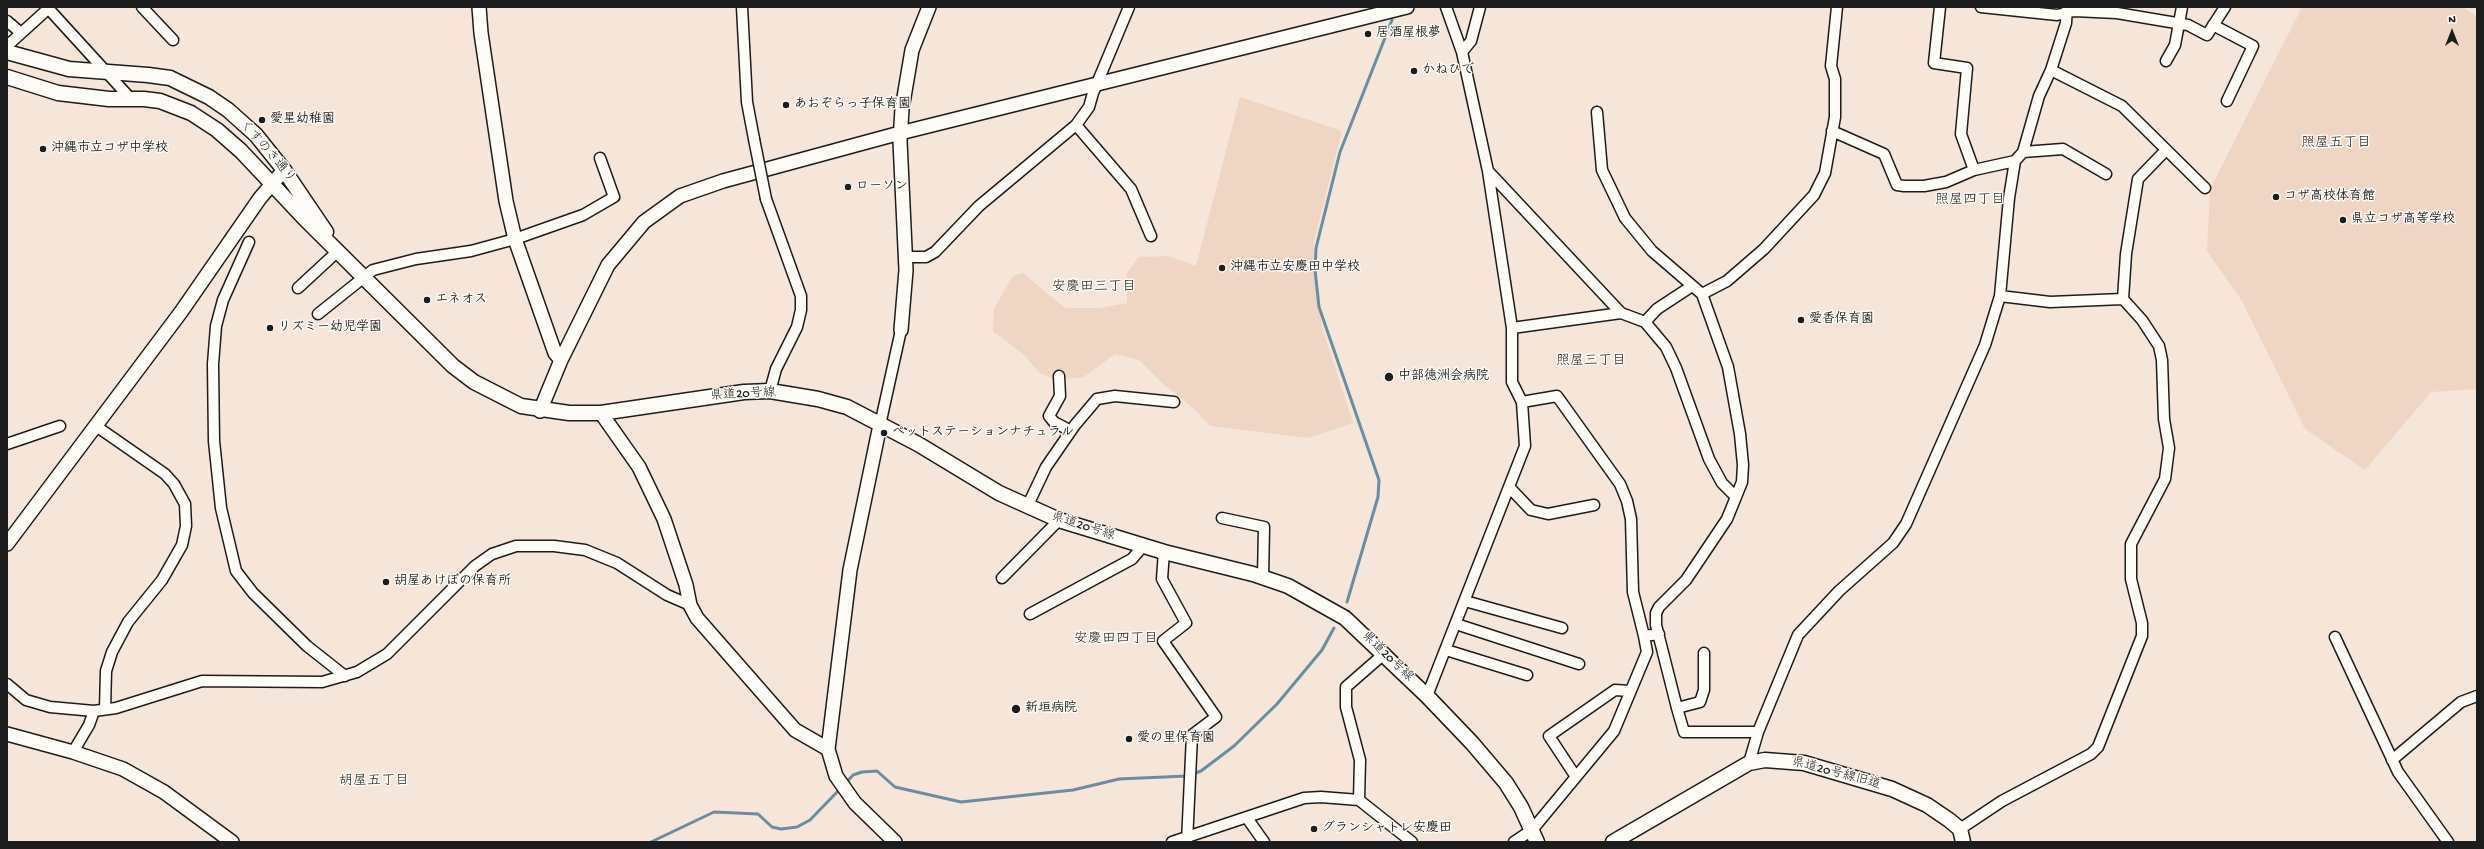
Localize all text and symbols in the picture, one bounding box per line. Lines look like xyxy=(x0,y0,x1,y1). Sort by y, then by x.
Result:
north arrow xyxy=(2432,12,2472,52)
text: N xyxy=(2448,14,2456,26)
place label: 居酒屋根夢 xyxy=(1376,26,1441,42)
marker: 居酒屋根夢 xyxy=(1363,29,1373,39)
place label: かねひで xyxy=(1422,63,1474,79)
marker: かねひで xyxy=(1409,66,1419,76)
place label: あおぞらっ子保育園 xyxy=(794,97,911,113)
marker: あおぞらっ子保育園 xyxy=(781,100,791,110)
place label: 愛星幼稚園 xyxy=(270,112,335,128)
marker: 愛星幼稚園 xyxy=(257,115,267,125)
street label: くすのき通り xyxy=(236,117,298,187)
district label: 照屋五丁目 xyxy=(2301,136,2371,152)
place label: 沖縄市立コザ中学校 xyxy=(51,141,168,157)
marker: 沖縄市立コザ中学校 xyxy=(38,144,48,154)
place label: ローソン xyxy=(856,179,908,195)
marker: ローソン xyxy=(843,182,853,192)
place label: コザ高校体育館 xyxy=(2284,189,2375,205)
marker: コザ高校体育館 xyxy=(2271,192,2281,202)
district label: 照屋四丁目 xyxy=(1935,193,2005,209)
place label: 県立コザ高等学校 xyxy=(2351,212,2455,228)
marker: 県立コザ高等学校 xyxy=(2338,215,2348,225)
place label: 沖縄市立安慶田中学校 xyxy=(1230,260,1360,276)
marker: 沖縄市立安慶田中学校 xyxy=(1217,263,1227,273)
district label: 安慶田三丁目 xyxy=(1052,280,1136,296)
place label: エネオス xyxy=(435,292,487,308)
marker: エネオス xyxy=(422,295,432,305)
place label: 愛香保育園 xyxy=(1809,312,1874,328)
marker: 愛香保育園 xyxy=(1796,315,1806,325)
place label: リズミー幼児学園 xyxy=(278,320,382,336)
marker: リズミー幼児学園 xyxy=(265,323,275,333)
district label: 照屋三丁目 xyxy=(1556,354,1626,370)
place label: 中部徳洲会病院 xyxy=(1398,369,1489,385)
marker: 中部徳洲会病院 xyxy=(1383,371,1395,383)
street label: 県道20号線 xyxy=(710,385,776,405)
place label: ペットステーションナチュラル xyxy=(892,425,1074,441)
marker: ペットステーションナチュラル xyxy=(879,428,889,438)
street label: 県道20号線 xyxy=(1049,509,1117,545)
place label: 胡屋あけぼの保育所 xyxy=(394,574,511,590)
marker: 胡屋あけぼの保育所 xyxy=(381,577,391,587)
street label: 県道20号線 xyxy=(1358,629,1416,685)
district label: 安慶田四丁目 xyxy=(1074,632,1158,648)
place label: 新垣病院 xyxy=(1025,701,1077,717)
marker: 新垣病院 xyxy=(1010,703,1022,715)
place label: 愛の里保育園 xyxy=(1137,731,1215,747)
marker: 愛の里保育園 xyxy=(1124,734,1134,744)
street label: 県道20号線旧道 xyxy=(1790,755,1882,793)
district label: 胡屋五丁目 xyxy=(339,774,409,790)
place label: グランシャトレ安慶田 xyxy=(1322,821,1452,837)
marker: グランシャトレ安慶田 xyxy=(1309,824,1319,834)

